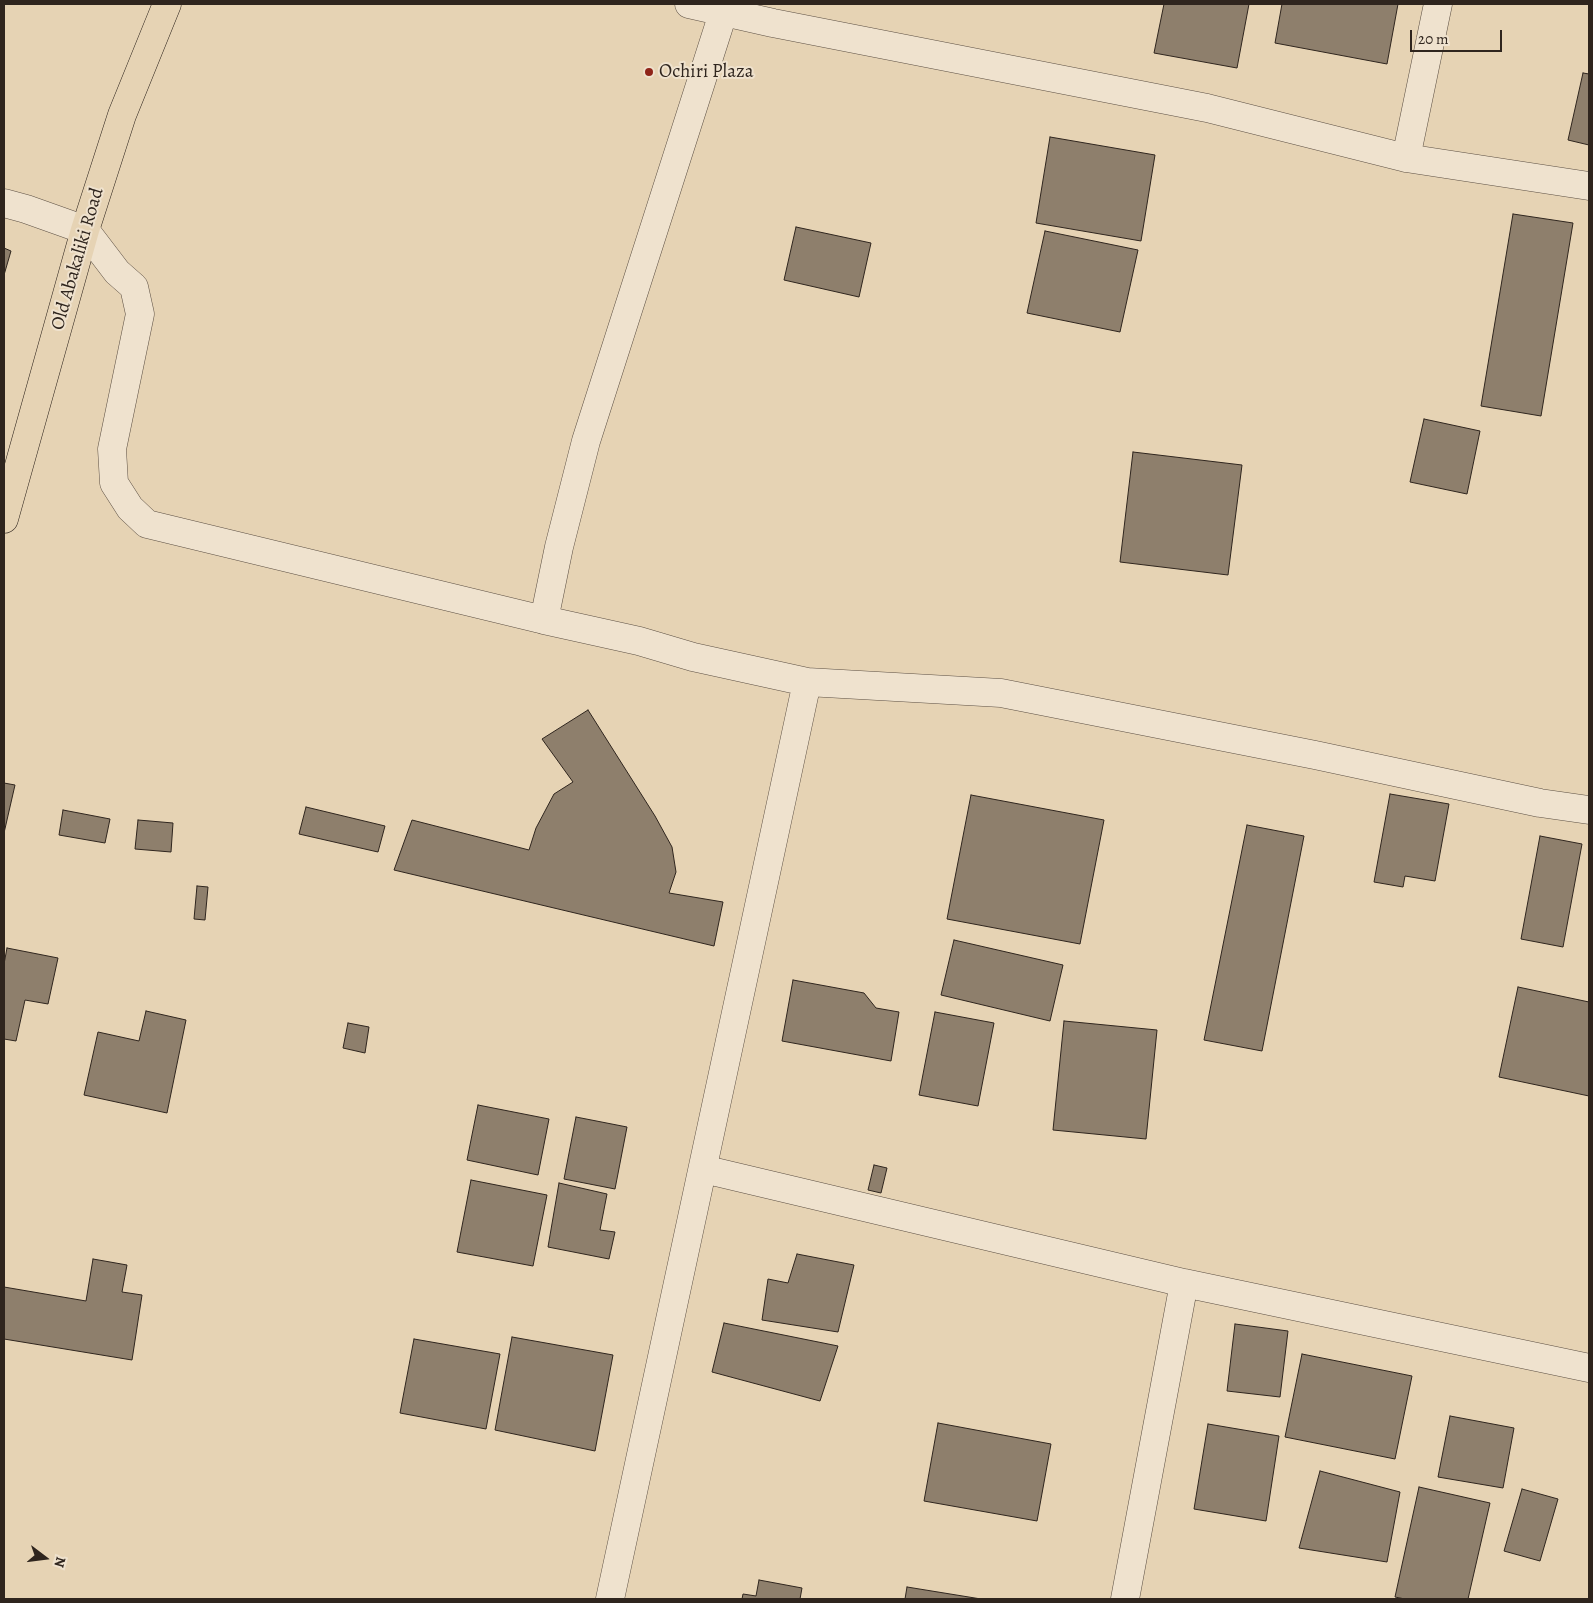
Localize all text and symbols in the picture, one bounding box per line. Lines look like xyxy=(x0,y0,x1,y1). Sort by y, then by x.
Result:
scale bar xyxy=(1413,20,1506,52)
text: 20 m xyxy=(1418,29,1449,49)
place label: Ochiri Plaza xyxy=(659,61,754,83)
marker: Ochiri Plaza xyxy=(643,66,655,78)
street label: Old Abakaliki Road xyxy=(47,185,109,333)
north arrow xyxy=(20,1533,70,1583)
text: N xyxy=(49,1555,70,1569)

